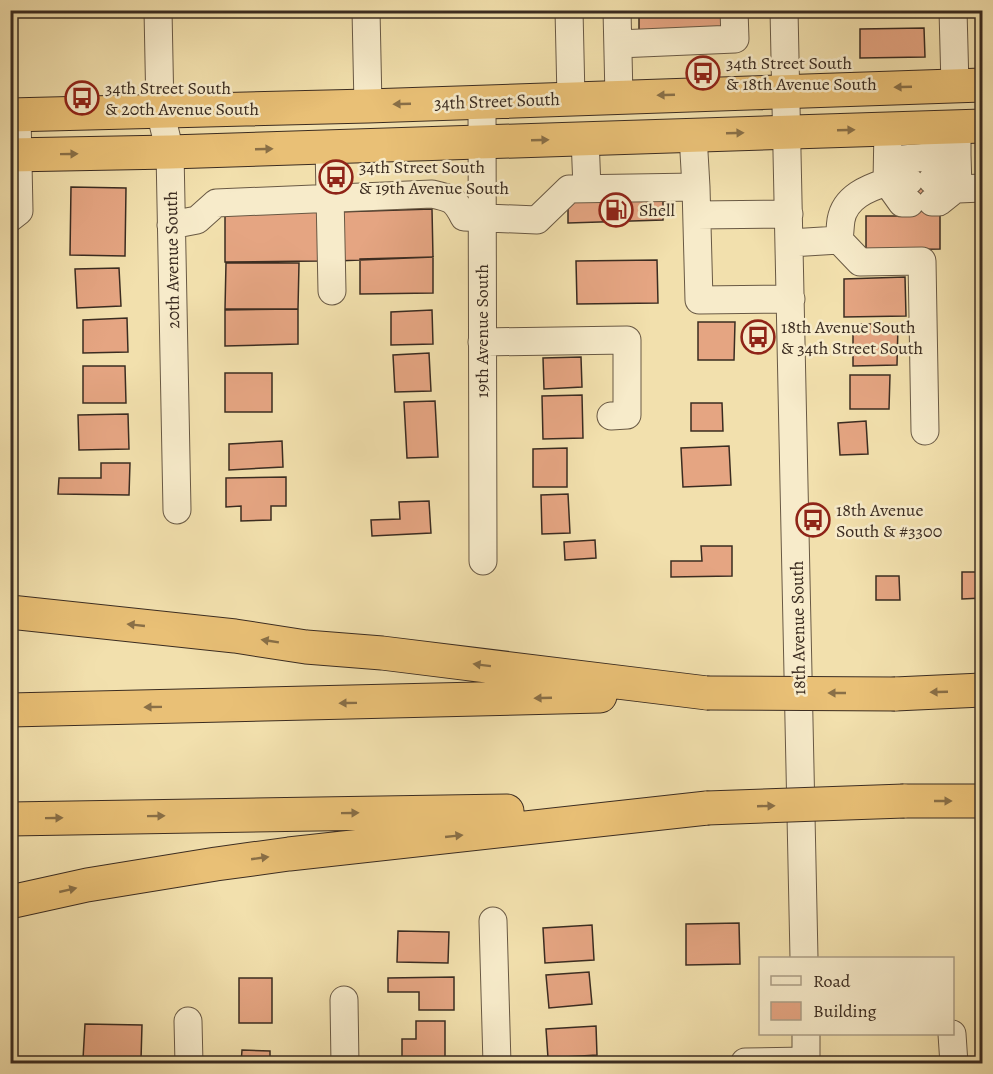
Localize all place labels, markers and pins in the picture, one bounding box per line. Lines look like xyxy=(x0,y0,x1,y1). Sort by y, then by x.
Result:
place label: 34th Street South & 18th Avenue South xyxy=(726,51,877,96)
bus stop icon: 34th Street South & 18th Avenue South xyxy=(685,55,721,91)
place label: 34th Street South & 20th Avenue South xyxy=(105,76,259,121)
bus stop icon: 34th Street South & 20th Avenue South xyxy=(64,80,100,116)
place label: 34th Street South & 19th Avenue South xyxy=(359,155,510,200)
bus stop icon: 34th Street South & 19th Avenue South xyxy=(318,159,354,195)
fuel station icon: Shell xyxy=(598,192,634,228)
place label: Shell xyxy=(639,198,675,222)
place label: 18th Avenue South & 34th Street South xyxy=(781,315,924,360)
bus stop icon: 18th Avenue South & 34th Street South xyxy=(740,319,776,355)
place label: 18th Avenue South & #3300 xyxy=(836,498,942,543)
bus stop icon: 18th Avenue South & #3300 xyxy=(795,502,831,538)

